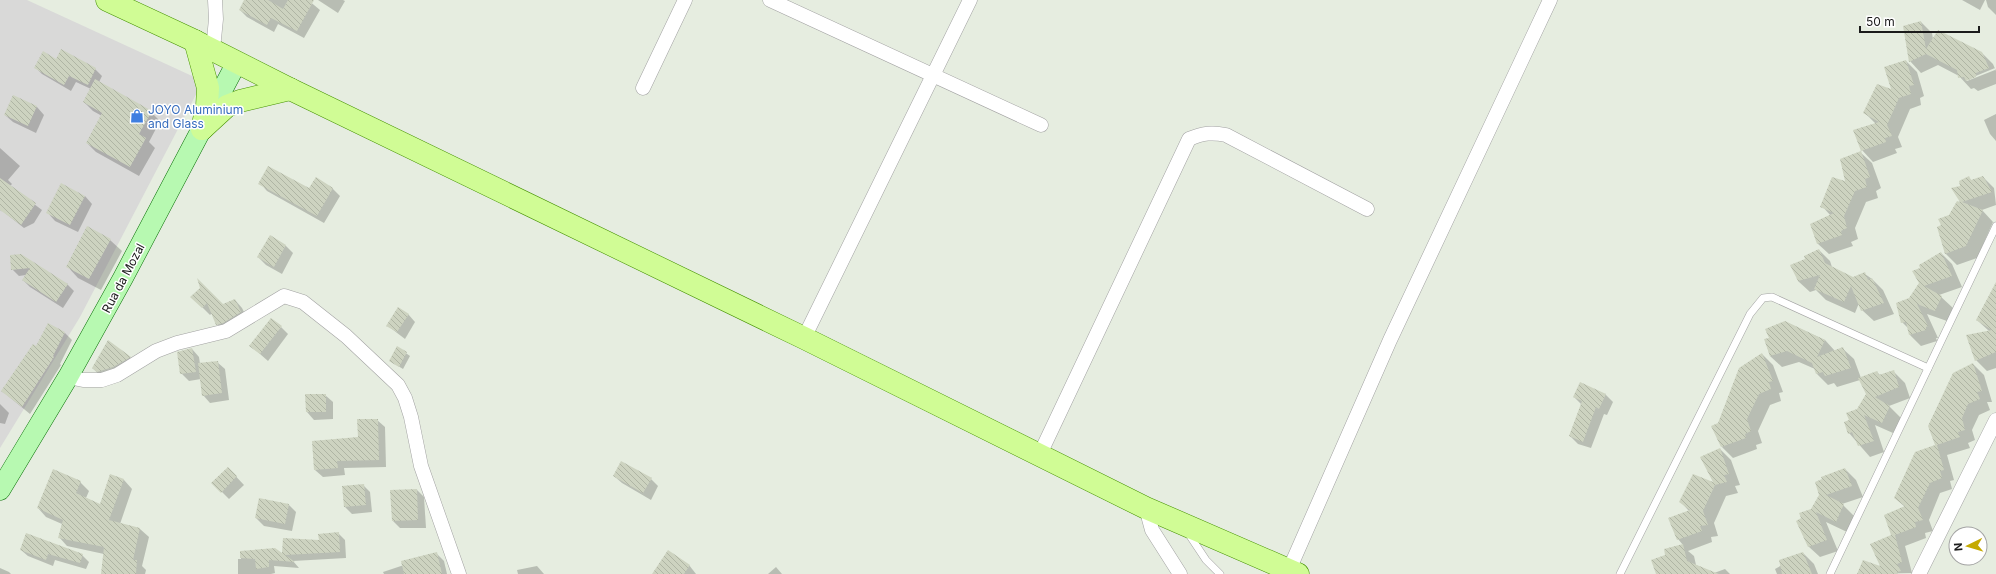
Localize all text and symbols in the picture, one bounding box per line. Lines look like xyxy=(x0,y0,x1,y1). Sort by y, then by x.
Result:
scale bar xyxy=(1860,8,1979,34)
text: 50 m xyxy=(1866,14,1895,29)
place label: JOYO Aluminium and Glass xyxy=(148,102,243,131)
shop icon: JOYO Aluminium and Glass xyxy=(129,108,145,124)
street label: Rua da Mozal xyxy=(98,241,148,315)
north arrow xyxy=(1948,526,1988,566)
text: N xyxy=(1951,542,1965,552)

